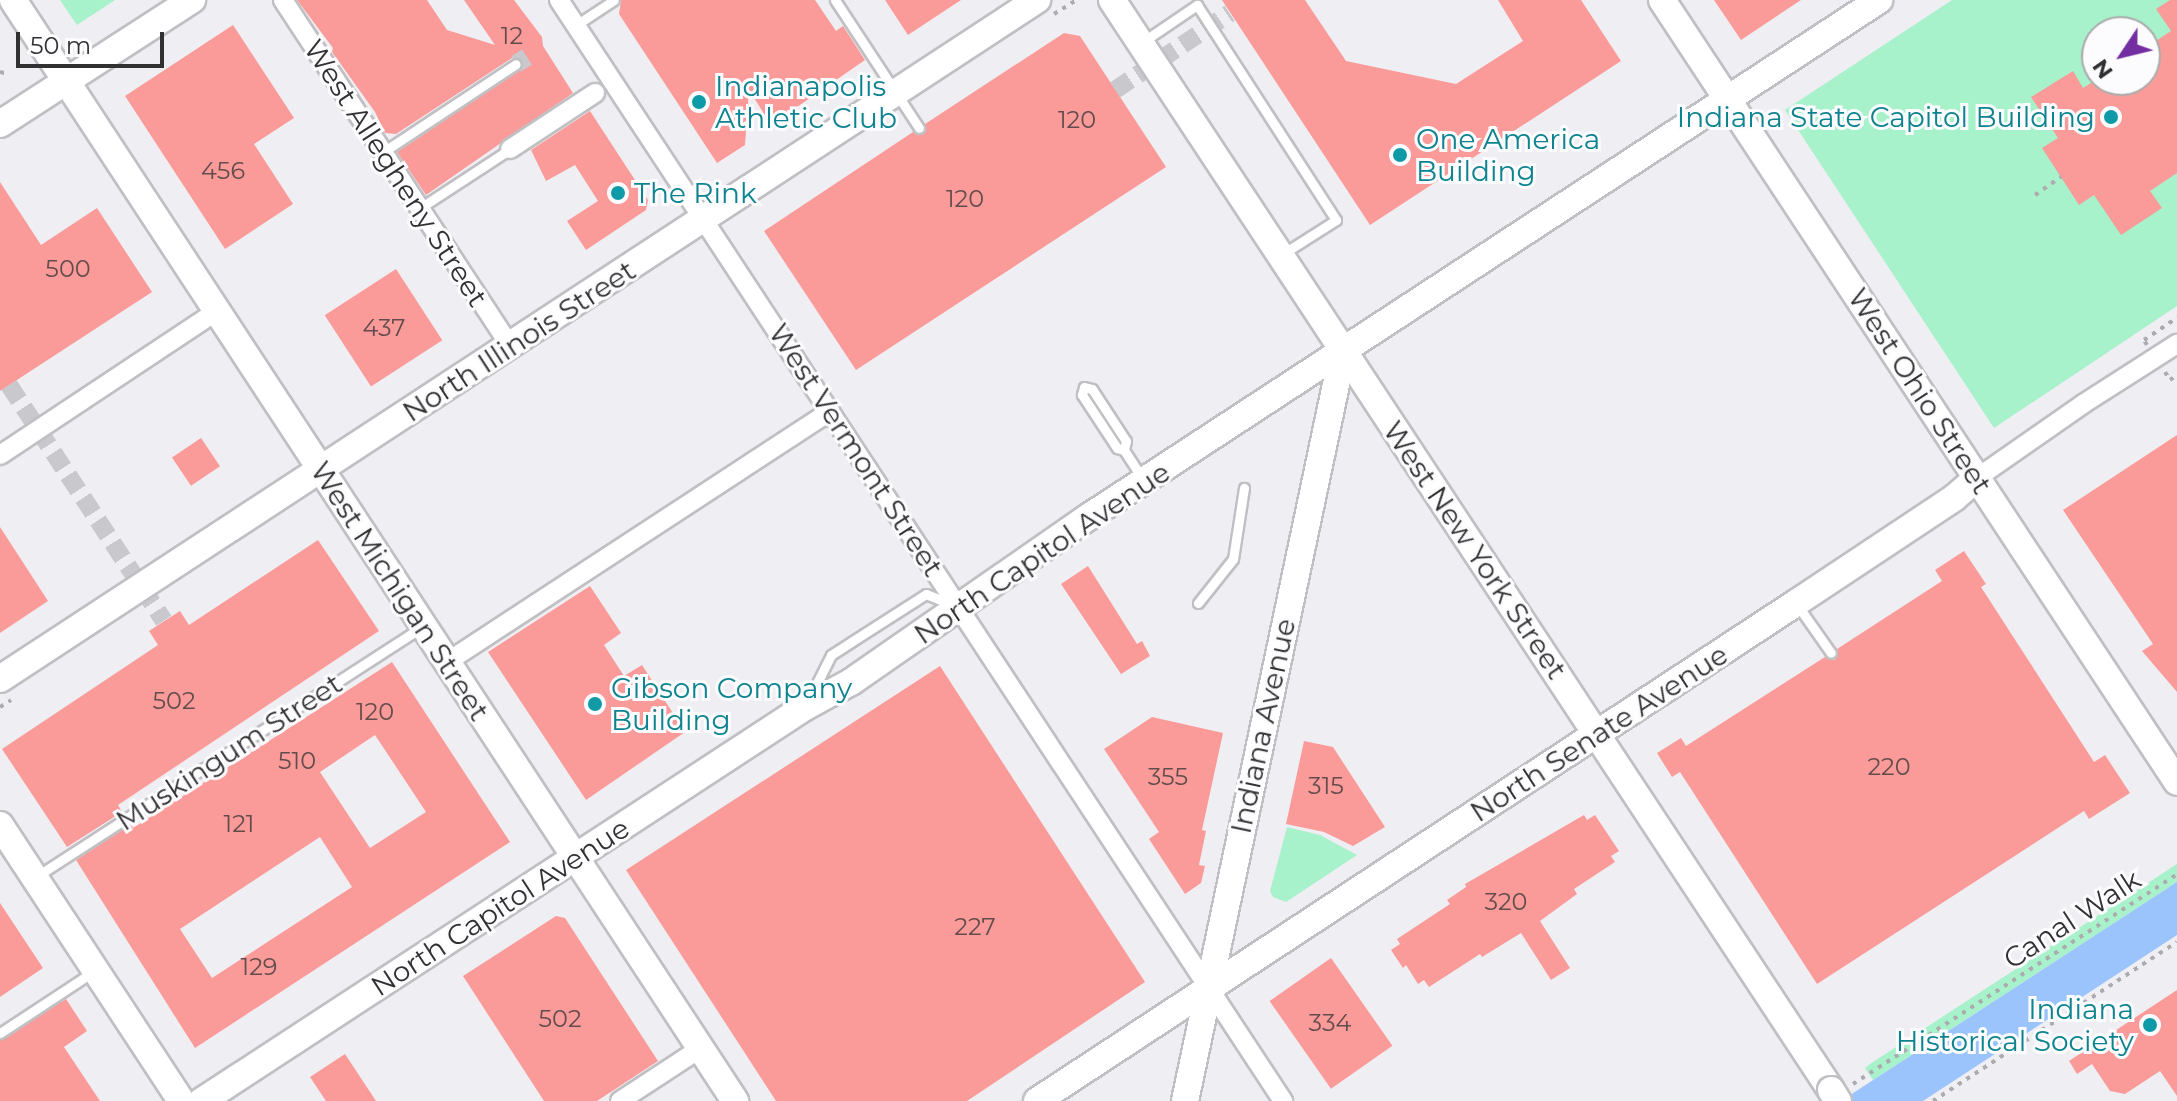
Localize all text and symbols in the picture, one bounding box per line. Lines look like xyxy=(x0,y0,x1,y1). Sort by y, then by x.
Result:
scale bar xyxy=(20,16,168,66)
north arrow xyxy=(2081,16,2161,96)
house number: 12 xyxy=(501,22,523,50)
text: 50 m xyxy=(30,31,91,60)
street label: West Allegheny Street xyxy=(297,33,495,313)
text: N xyxy=(2086,54,2119,84)
place label: Indianapolis Athletic Club xyxy=(715,69,897,135)
marker: Indianapolis Athletic Club xyxy=(690,93,708,111)
place label: Indiana State Capitol Building xyxy=(1677,100,2095,134)
house number: 120 xyxy=(1058,106,1096,134)
marker: Indiana State Capitol Building xyxy=(2102,108,2120,126)
place label: One America Building xyxy=(1416,122,1600,188)
marker: One America Building xyxy=(1391,146,1409,164)
house number: 456 xyxy=(201,157,245,185)
place label: The Rink xyxy=(634,176,757,210)
marker: The Rink xyxy=(609,184,627,202)
house number: 120 xyxy=(946,185,984,213)
street label: North Illinois Street xyxy=(396,253,642,429)
house number: 500 xyxy=(45,255,91,283)
street label: West Ohio Street xyxy=(1841,282,1999,500)
house number: 437 xyxy=(363,314,405,342)
street label: West Vermont Street xyxy=(762,317,950,583)
street label: West New York Street xyxy=(1376,415,1574,685)
street label: West Michigan Street xyxy=(304,455,496,727)
street label: North Capitol Avenue xyxy=(908,455,1176,651)
street label: Indiana Avenue xyxy=(1224,615,1302,837)
street label: North Senate Avenue xyxy=(1464,637,1734,829)
street label: Muskingum Street xyxy=(110,667,348,837)
place label: Gibson Company Building xyxy=(611,671,852,737)
house number: 502 xyxy=(152,687,196,715)
marker: Gibson Company Building xyxy=(586,695,604,713)
house number: 120 xyxy=(356,698,394,726)
house number: 510 xyxy=(278,747,316,775)
house number: 220 xyxy=(1867,753,1911,781)
house number: 355 xyxy=(1148,763,1188,791)
house number: 315 xyxy=(1308,772,1344,800)
house number: 121 xyxy=(224,810,254,838)
street label: North Capitol Avenue xyxy=(365,811,635,1003)
street label: Canal Walk xyxy=(1997,862,2147,976)
house number: 320 xyxy=(1485,888,1527,916)
house number: 227 xyxy=(954,913,996,941)
house number: 129 xyxy=(241,953,277,981)
place label: Indiana Historical Society xyxy=(1896,992,2134,1058)
house number: 502 xyxy=(538,1005,582,1033)
house number: 334 xyxy=(1309,1009,1351,1037)
marker: Indiana Historical Society xyxy=(2141,1016,2159,1034)

